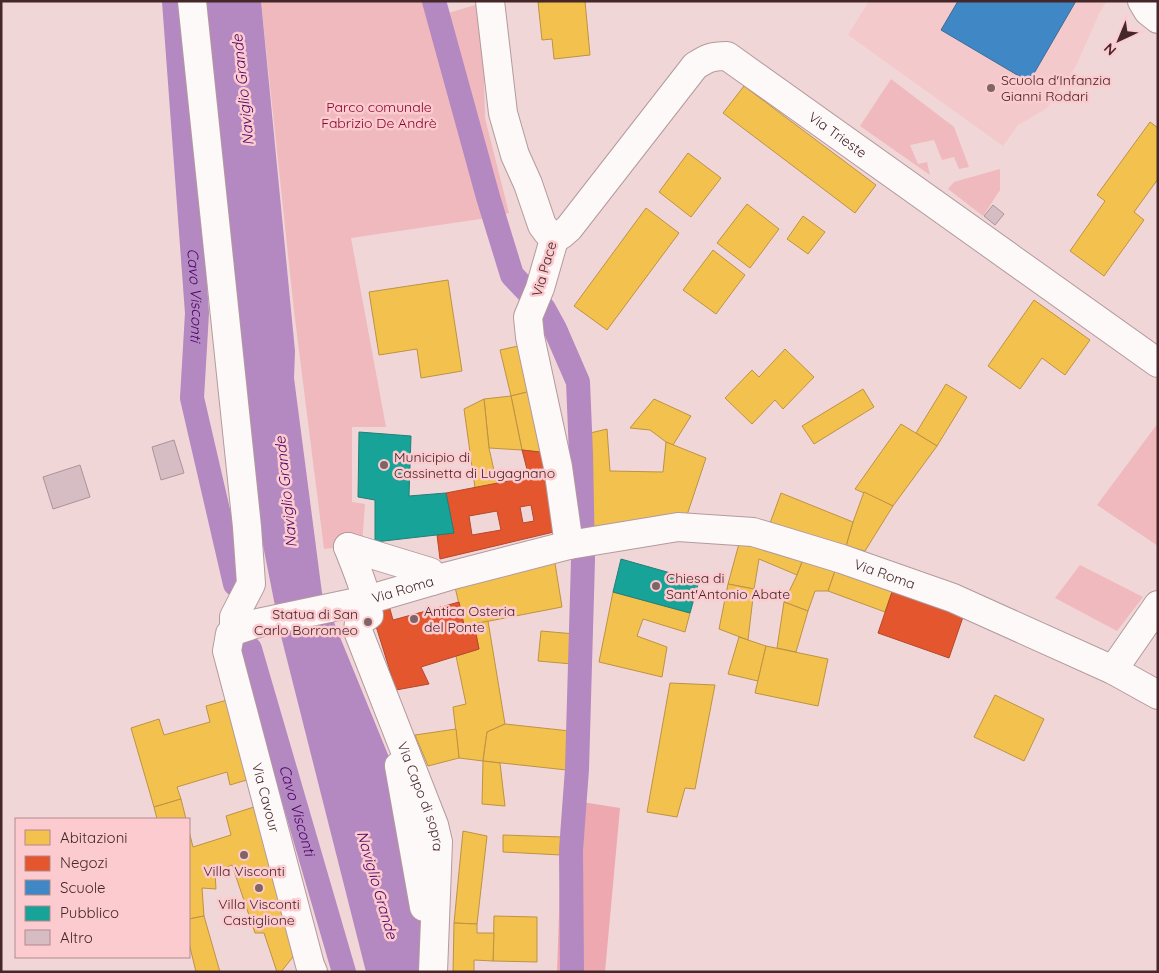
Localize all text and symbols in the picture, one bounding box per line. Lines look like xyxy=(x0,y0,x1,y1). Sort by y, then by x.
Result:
north arrow xyxy=(1094,15,1144,65)
water label: Naviglio Grande xyxy=(227,33,258,146)
text: N xyxy=(1100,39,1120,59)
place label: Scuola d'Infanzia Gianni Rodari xyxy=(1001,71,1111,105)
marker: Scuola d'Infanzia Gianni Rodari xyxy=(985,82,997,94)
park label: Parco comunale Fabrizio De Andrè xyxy=(321,98,437,132)
street label: Via Trieste xyxy=(805,108,871,162)
street label: Via Pace xyxy=(528,239,560,299)
water label: Cavo Visconti xyxy=(183,248,207,344)
water label: Naviglio Grande xyxy=(270,435,301,548)
place label: Municipio di Cassinetta di Lugagnano xyxy=(394,448,555,482)
marker: Municipio di Cassinetta di Lugagnano xyxy=(378,459,390,471)
street label: Via Roma xyxy=(852,555,918,593)
place label: Chiesa di Sant'Antonio Abate xyxy=(666,569,790,603)
street label: Via Roma xyxy=(370,572,436,607)
marker: Chiesa di Sant'Antonio Abate xyxy=(650,580,662,592)
place label: Antica Osteria del Ponte xyxy=(424,602,515,636)
place label: Statua di San Carlo Borromeo xyxy=(254,605,358,639)
marker: Antica Osteria del Ponte xyxy=(408,613,420,625)
marker: Statua di San Carlo Borromeo xyxy=(362,616,374,628)
street label: Via Capo di sopra xyxy=(393,739,447,852)
street label: Via Cavour xyxy=(248,761,284,835)
water label: Cavo Visconti xyxy=(275,762,320,860)
legend xyxy=(15,818,190,958)
text: Abitazioni xyxy=(60,828,128,847)
water label: Naviglio Grande xyxy=(353,829,402,942)
marker: Villa Visconti xyxy=(238,849,250,861)
text: Negozi xyxy=(60,853,108,872)
place label: Villa Visconti xyxy=(203,862,285,880)
text: Scuole xyxy=(60,878,106,897)
marker: Villa Visconti Castiglione xyxy=(253,882,265,894)
place label: Villa Visconti Castiglione xyxy=(218,895,300,929)
text: Pubblico xyxy=(60,903,119,922)
text: Altro xyxy=(60,928,93,947)

